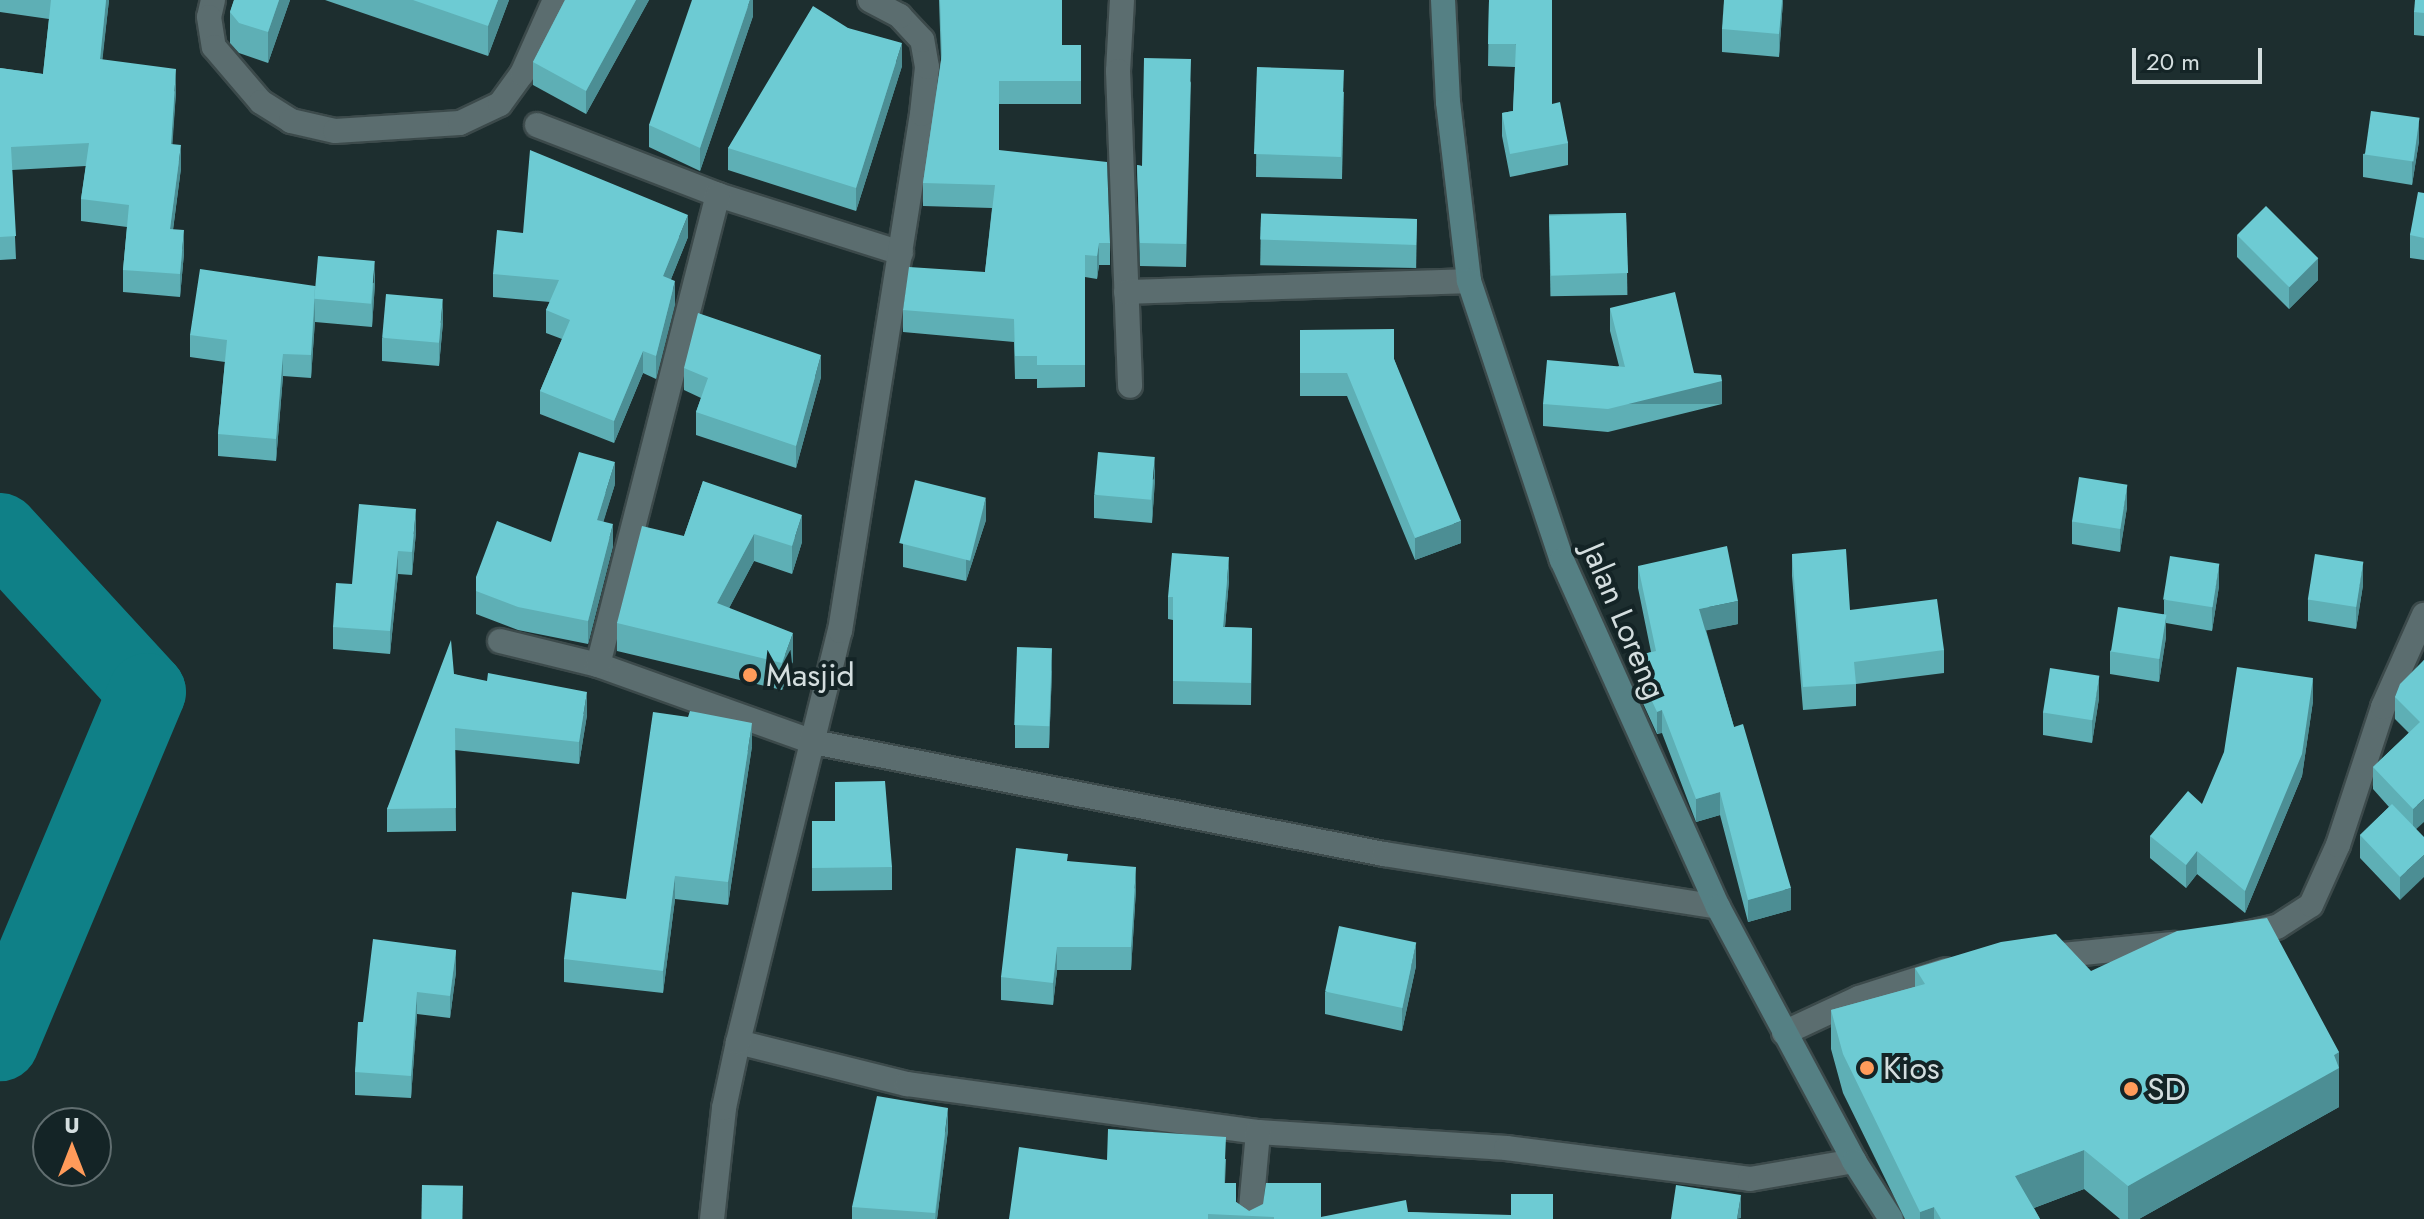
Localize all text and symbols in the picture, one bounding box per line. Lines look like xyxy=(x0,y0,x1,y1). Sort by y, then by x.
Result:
scale bar xyxy=(2136,32,2266,82)
text: 20 m xyxy=(2146,44,2200,79)
street label: Jalan Loreng xyxy=(1574,537,1674,705)
place label: Masjid xyxy=(766,656,855,694)
marker: Masjid xyxy=(741,666,759,684)
place label: Kios xyxy=(1883,1049,1940,1087)
marker: Kios xyxy=(1858,1059,1876,1077)
place label: SD xyxy=(2147,1070,2186,1108)
marker: SD xyxy=(2122,1080,2140,1098)
north arrow xyxy=(32,1107,112,1187)
text: U xyxy=(64,1109,80,1141)

